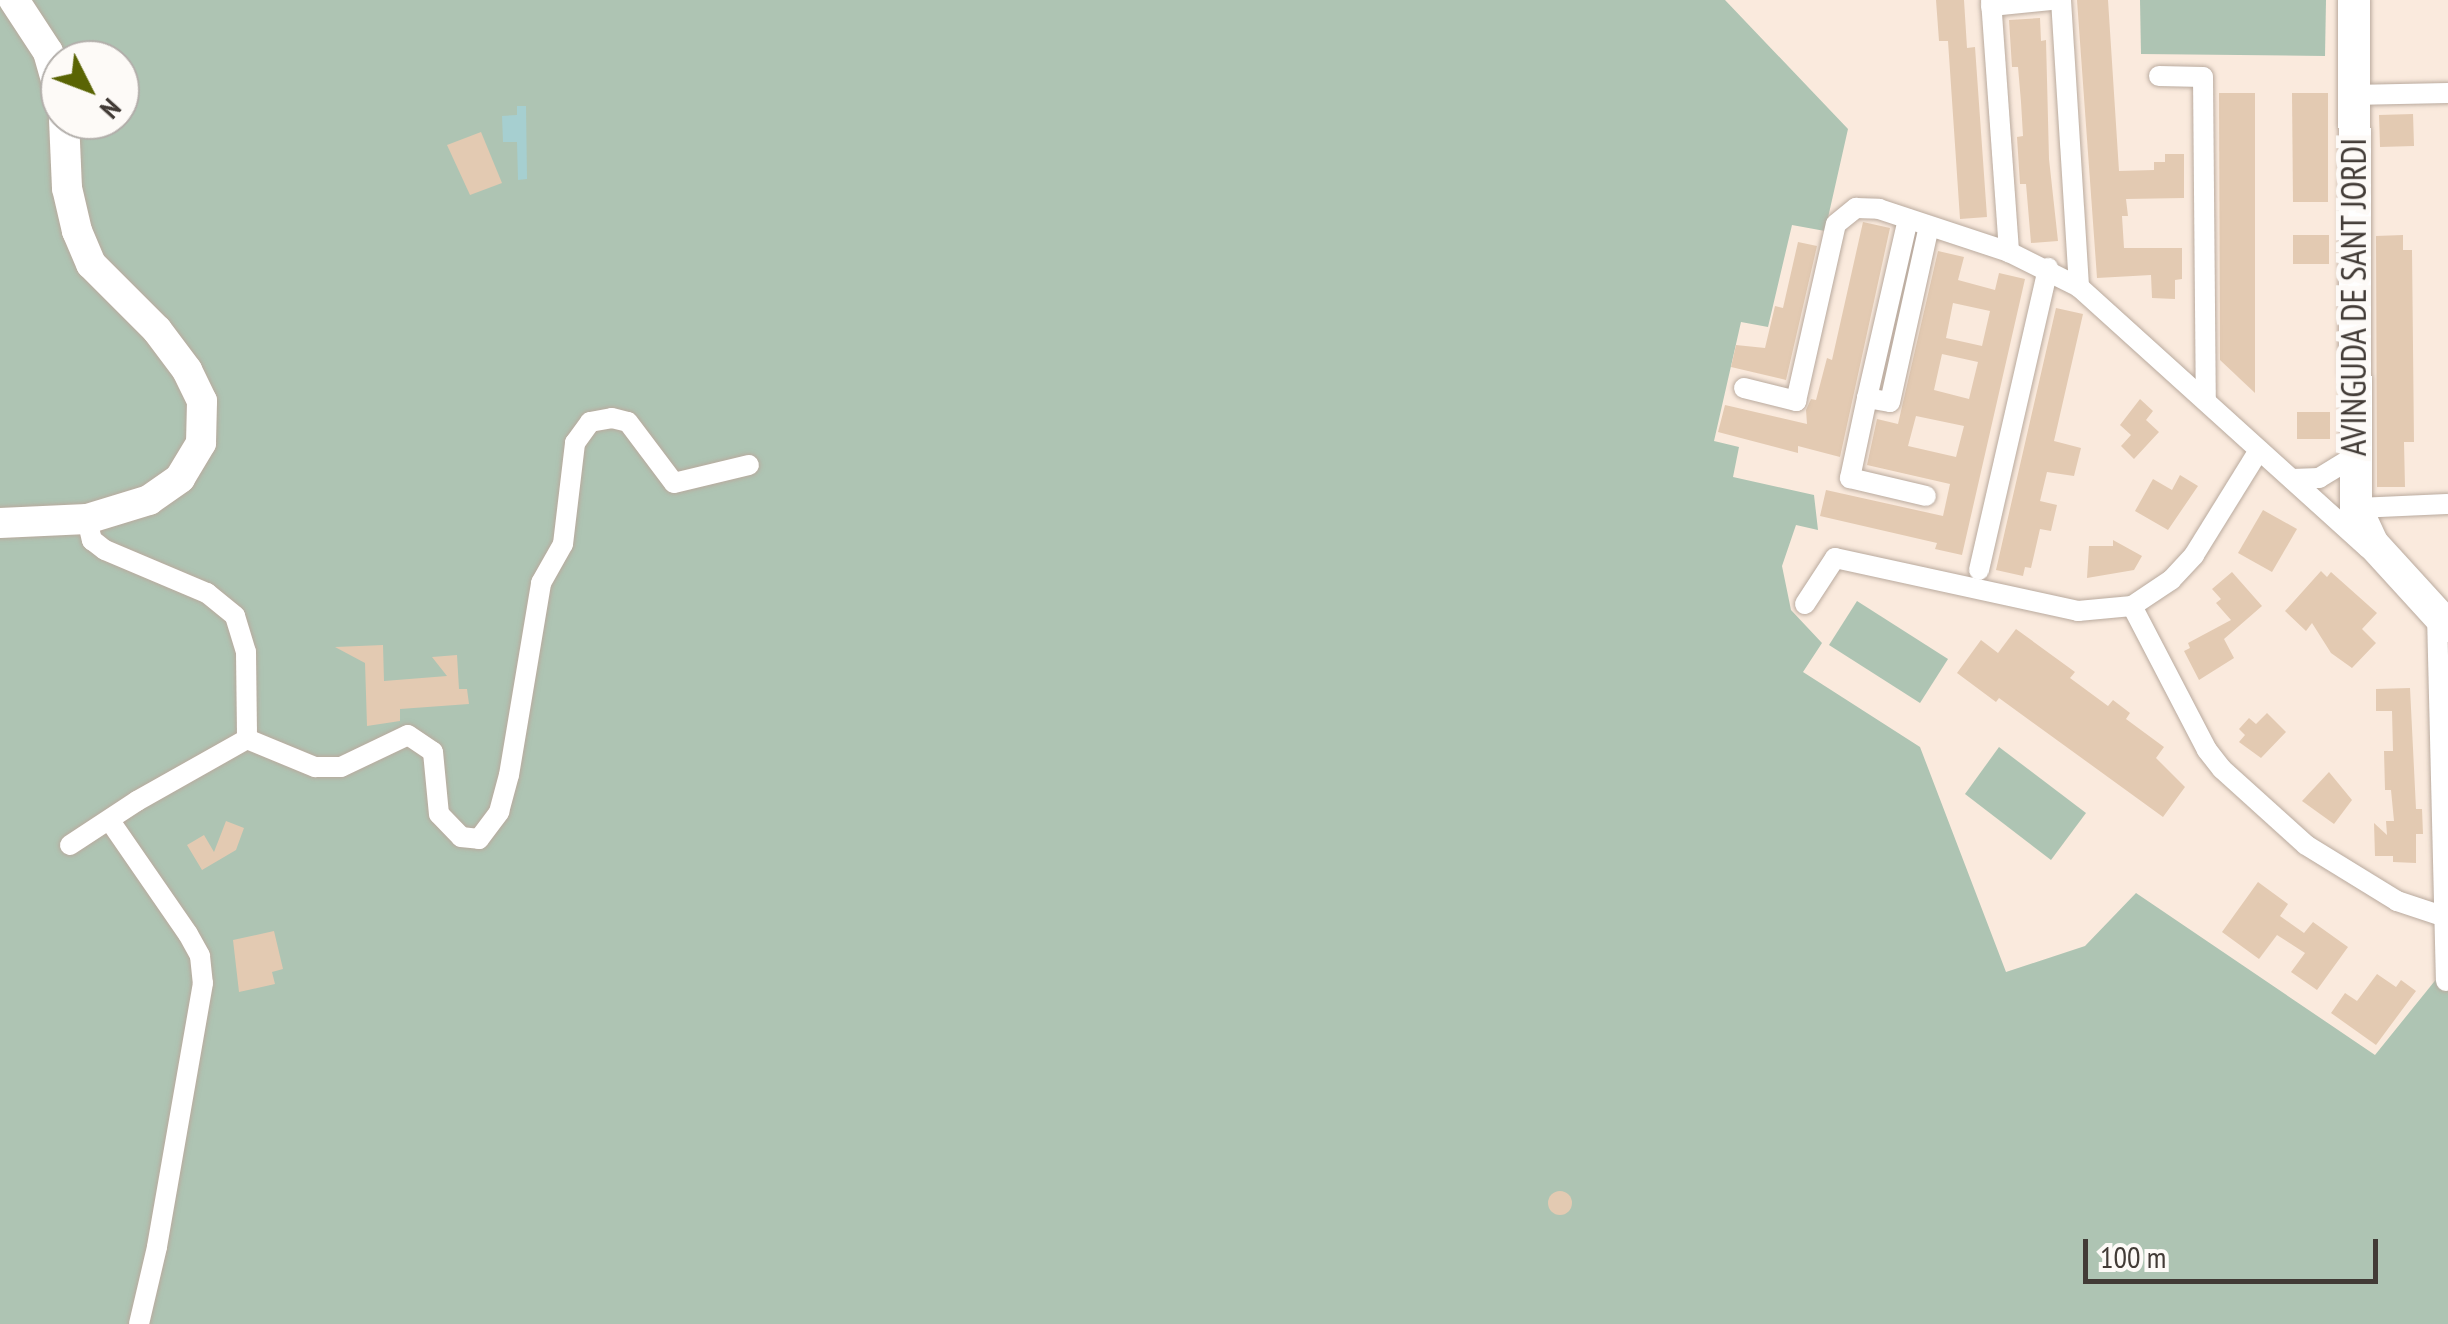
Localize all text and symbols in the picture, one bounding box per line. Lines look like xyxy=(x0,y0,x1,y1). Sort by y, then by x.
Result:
north arrow xyxy=(40,40,140,140)
text: N xyxy=(92,91,130,127)
street label: AVINGUDA DE SANT JORDI xyxy=(2332,137,2374,457)
scale bar xyxy=(2088,1219,2383,1281)
text: 100 m xyxy=(2100,1237,2166,1276)

